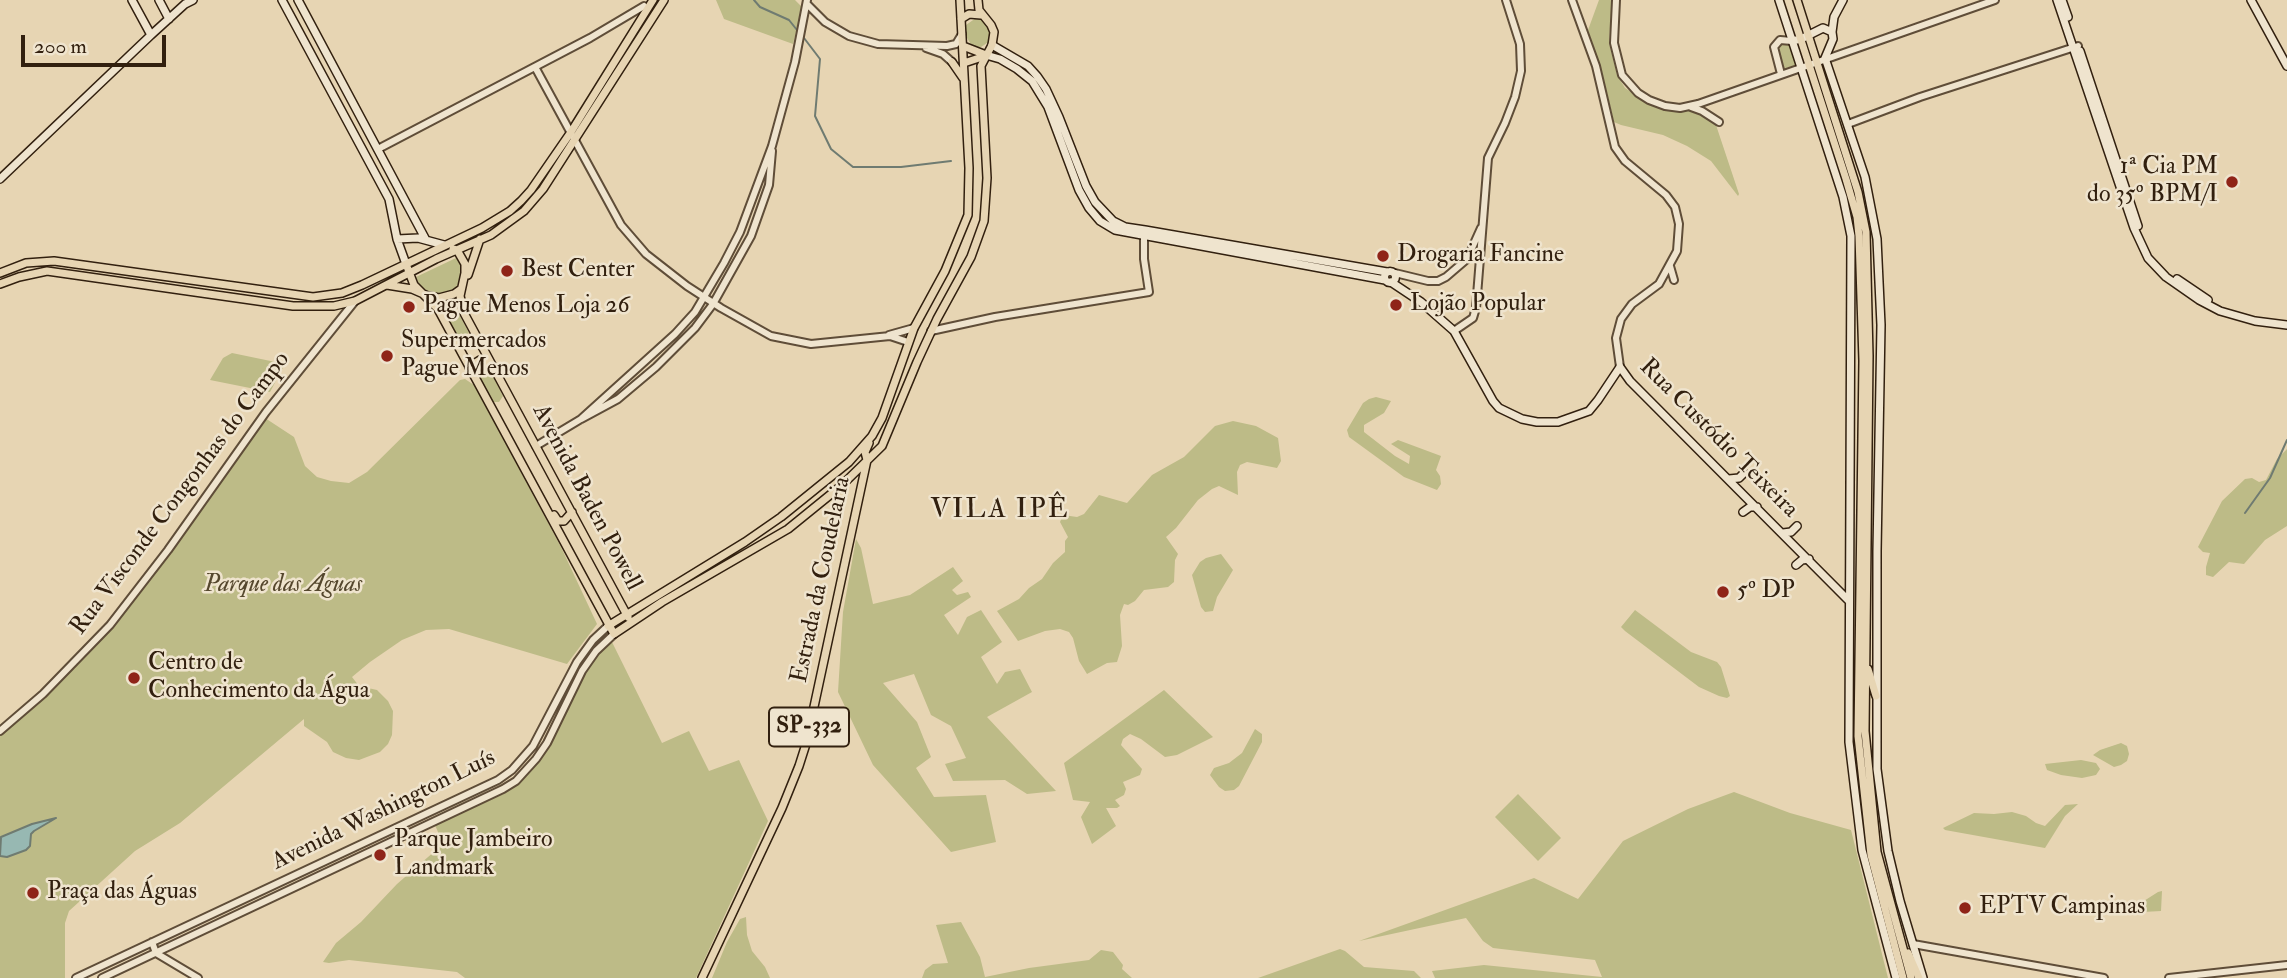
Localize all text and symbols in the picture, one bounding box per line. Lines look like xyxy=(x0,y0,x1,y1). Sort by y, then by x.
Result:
scale bar xyxy=(24,21,170,65)
text: 200 m xyxy=(34,33,87,60)
place label: 1ª Cia PM do 35º BPM/I xyxy=(2087,154,2218,210)
marker: 1ª Cia PM do 35º BPM/I xyxy=(2224,174,2240,190)
place label: Drogaria Fancine xyxy=(1397,242,1564,270)
marker: Drogaria Fancine xyxy=(1375,248,1391,264)
place label: Best Center xyxy=(521,257,634,285)
marker: Best Center xyxy=(499,263,515,279)
place label: Lojão Popular xyxy=(1410,291,1545,319)
place label: Pague Menos Loja 26 xyxy=(423,293,630,321)
marker: Lojão Popular xyxy=(1388,297,1404,313)
marker: Pague Menos Loja 26 xyxy=(401,299,417,315)
place label: Supermercados Pague Menos xyxy=(401,328,546,384)
street label: Rua Visconde Congonhas do Campo xyxy=(65,347,297,641)
marker: Supermercados Pague Menos xyxy=(379,348,395,364)
street label: Rua Custódio Teixeira xyxy=(1632,353,1804,525)
street label: Avenida Baden Powell xyxy=(525,400,647,596)
street label: Estrada da Coudelaria xyxy=(786,474,858,686)
district label: VILA IPÊ xyxy=(931,494,1069,528)
park label: Parque das Águas xyxy=(204,572,362,600)
place label: 5º DP xyxy=(1737,578,1795,606)
marker: 5º DP xyxy=(1715,584,1731,600)
place label: Centro de Conhecimento da Água xyxy=(148,650,370,706)
marker: Centro de Conhecimento da Água xyxy=(126,670,142,686)
road number: SP-332 xyxy=(769,708,849,747)
street label: Avenida Washington Luís xyxy=(268,744,500,878)
place label: Parque Jambeiro Landmark xyxy=(394,827,552,883)
marker: Parque Jambeiro Landmark xyxy=(372,847,388,863)
place label: Praça das Águas xyxy=(47,879,197,907)
marker: Praça das Águas xyxy=(25,885,41,901)
place label: EPTV Campinas xyxy=(1979,894,2145,922)
marker: EPTV Campinas xyxy=(1957,900,1973,916)

